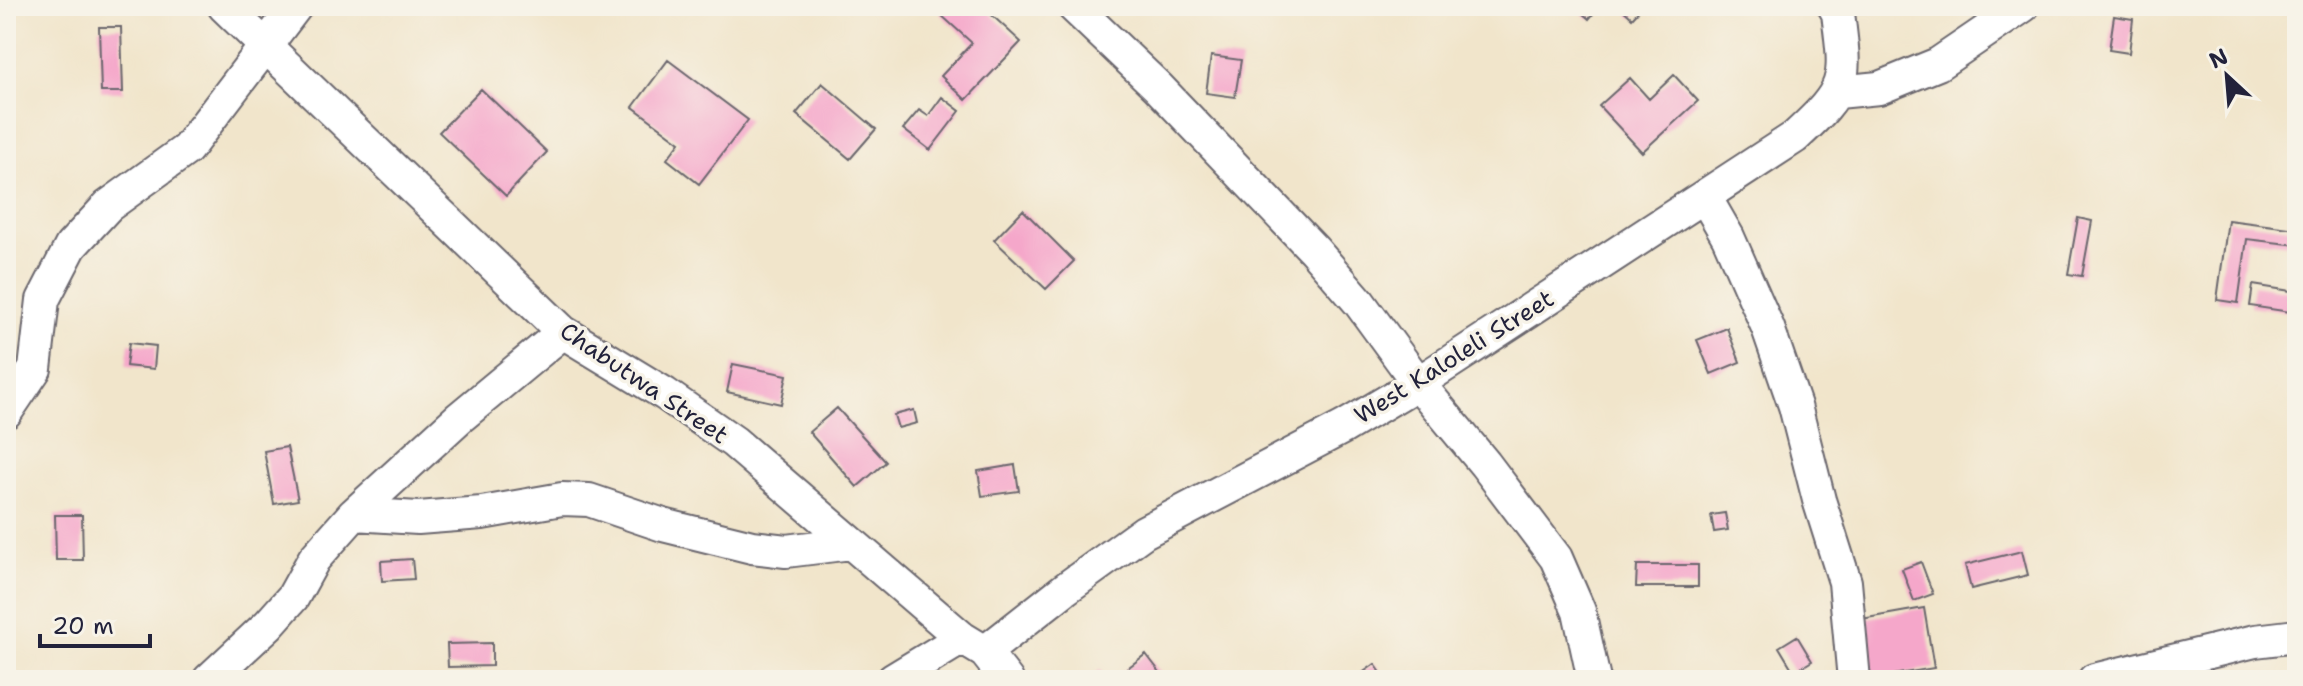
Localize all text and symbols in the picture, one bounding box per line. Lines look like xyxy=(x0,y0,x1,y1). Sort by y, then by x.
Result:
north arrow xyxy=(2187,36,2267,116)
text: N xyxy=(2204,42,2233,75)
street label: West Kaloleli Street xyxy=(1348,283,1560,431)
street label: Chabutwa Street xyxy=(554,315,734,451)
scale bar xyxy=(40,598,150,648)
text: 20 m xyxy=(52,610,114,642)

